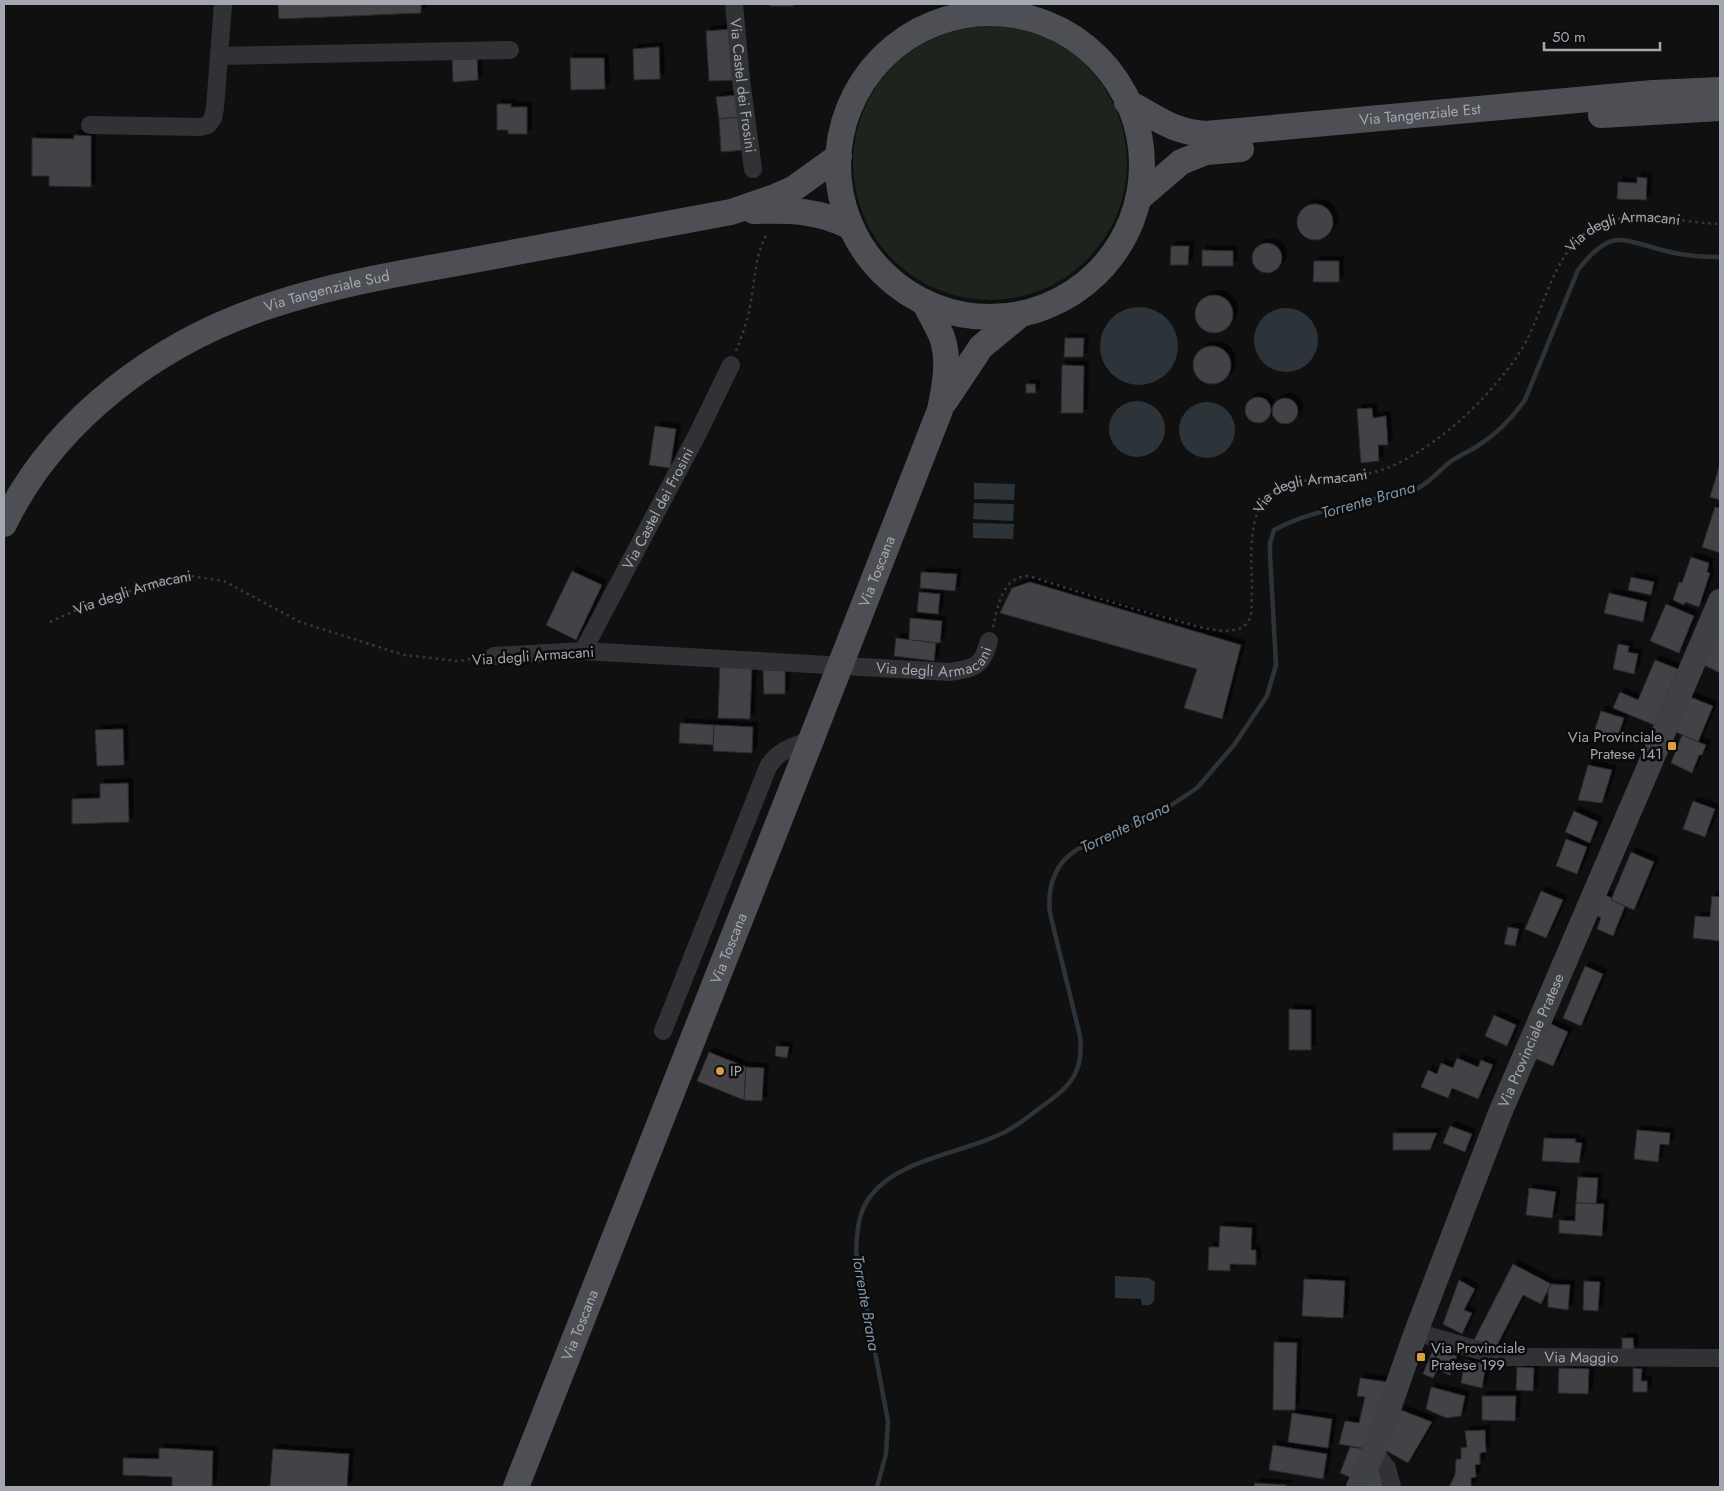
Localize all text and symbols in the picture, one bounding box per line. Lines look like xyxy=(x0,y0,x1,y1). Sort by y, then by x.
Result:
street label: Via Castel dei Frosini xyxy=(724,17,762,154)
scale bar xyxy=(1544,20,1660,52)
text: 50 m xyxy=(1552,26,1586,48)
street label: Via Tangenziale Est xyxy=(1358,98,1482,131)
street label: Via degli Armacani xyxy=(1560,206,1682,257)
street label: Via Tangenziale Sud xyxy=(261,265,391,318)
street label: Via Castel dei Frosini xyxy=(617,444,699,574)
street label: Via degli Armacani xyxy=(1248,463,1369,517)
water label: Torrente Brana xyxy=(1318,476,1418,524)
street label: Via Toscana xyxy=(853,533,901,610)
street label: Via degli Armacani xyxy=(70,565,193,621)
street label: Via degli Armacani xyxy=(471,641,595,671)
street label: Via degli Armacani xyxy=(876,644,998,683)
place label: Via Provinciale Pratese 141 xyxy=(1568,726,1662,765)
marker: Via Provinciale Pratese 141 xyxy=(1666,740,1678,752)
water label: Torrente Brana xyxy=(1076,795,1174,859)
street label: Via Toscana xyxy=(705,910,753,987)
street label: Via Provinciale Pratese xyxy=(1493,970,1570,1111)
place label: IP xyxy=(730,1060,742,1082)
marker: IP xyxy=(714,1065,726,1077)
water label: Torrente Brana xyxy=(846,1253,886,1353)
street label: Via Toscana xyxy=(556,1286,604,1364)
place label: Via Provinciale Pratese 199 xyxy=(1431,1337,1525,1376)
street label: Via Maggio xyxy=(1544,1346,1619,1369)
marker: Via Provinciale Pratese 199 xyxy=(1415,1351,1427,1363)

